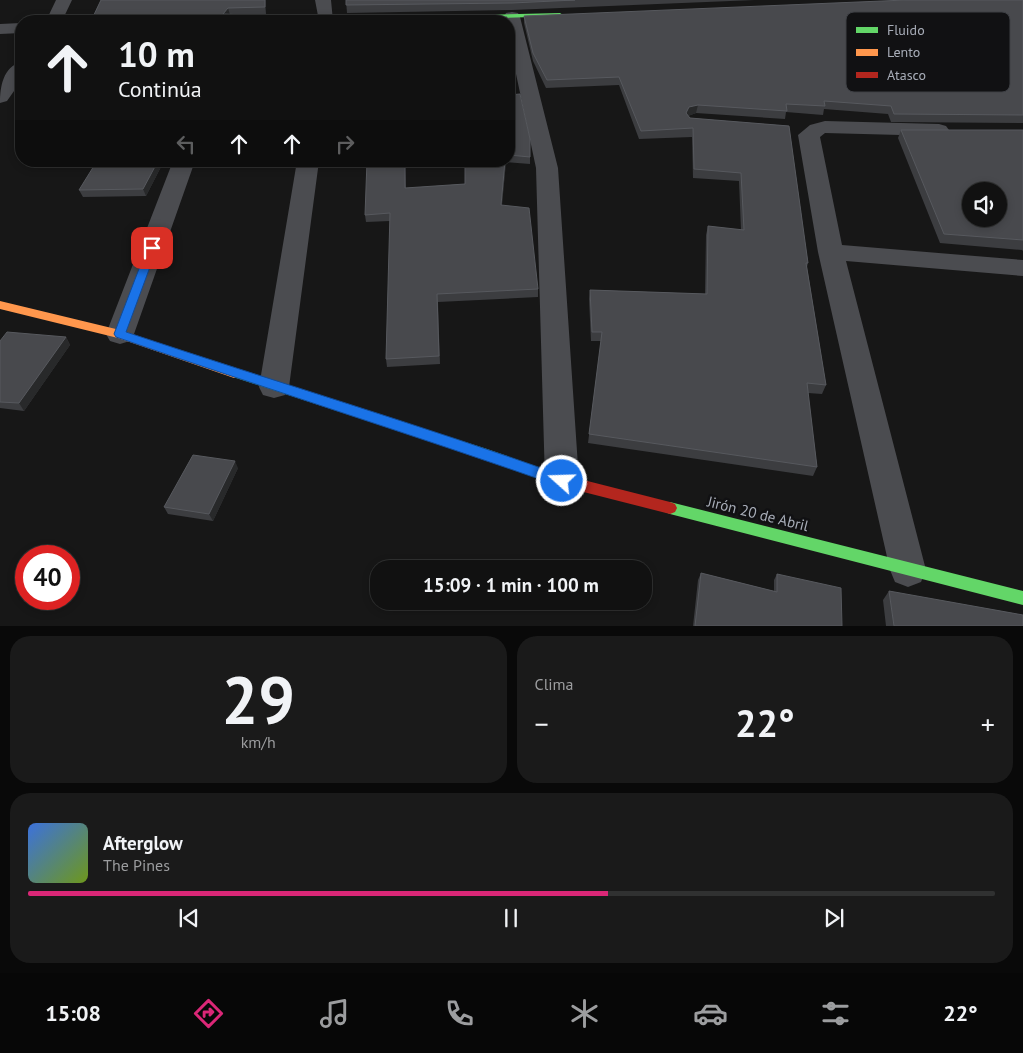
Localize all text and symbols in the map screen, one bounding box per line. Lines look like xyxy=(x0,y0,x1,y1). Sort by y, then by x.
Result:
legend xyxy=(846,12,1010,92)
text: Fluido xyxy=(887,21,925,39)
text: 10 m xyxy=(118,31,195,77)
icon: ahead xyxy=(35,35,100,100)
text: Lento xyxy=(887,43,920,61)
text: Atasco xyxy=(887,66,926,84)
text: Continúa xyxy=(118,75,202,103)
icon: left xyxy=(172,130,200,158)
icon: ahead xyxy=(225,130,253,158)
icon: ahead xyxy=(278,130,306,158)
icon: right xyxy=(331,130,359,158)
map controls xyxy=(962,182,1007,227)
button: sound xyxy=(962,182,1007,227)
pin xyxy=(131,227,173,269)
icon: arrive xyxy=(138,234,166,262)
position arrow xyxy=(535,454,587,506)
street label: Jirón 20 de Abril xyxy=(705,492,811,535)
speed limit sign: 40 xyxy=(15,545,80,610)
text: 15:09 · 1 min · 100 m xyxy=(423,573,599,597)
text: 29 xyxy=(221,657,295,741)
text: Clima xyxy=(535,674,574,694)
text: 22° xyxy=(735,698,795,747)
text: − xyxy=(535,705,549,742)
text: + xyxy=(981,705,995,742)
text: km/h xyxy=(241,732,276,752)
text: Afterglow xyxy=(103,831,183,855)
text: The Pines xyxy=(103,855,170,875)
icon: previous xyxy=(175,904,203,932)
icon: pause xyxy=(497,904,525,932)
icon: next xyxy=(820,904,848,932)
icon: directions xyxy=(191,996,226,1031)
icon: music xyxy=(317,996,352,1031)
icon: phone xyxy=(442,996,477,1031)
icon: climate xyxy=(567,996,602,1031)
icon: car xyxy=(693,996,728,1031)
icon: filters xyxy=(818,996,853,1031)
text: 15:08 xyxy=(45,999,101,1027)
text: 22° xyxy=(943,999,978,1027)

